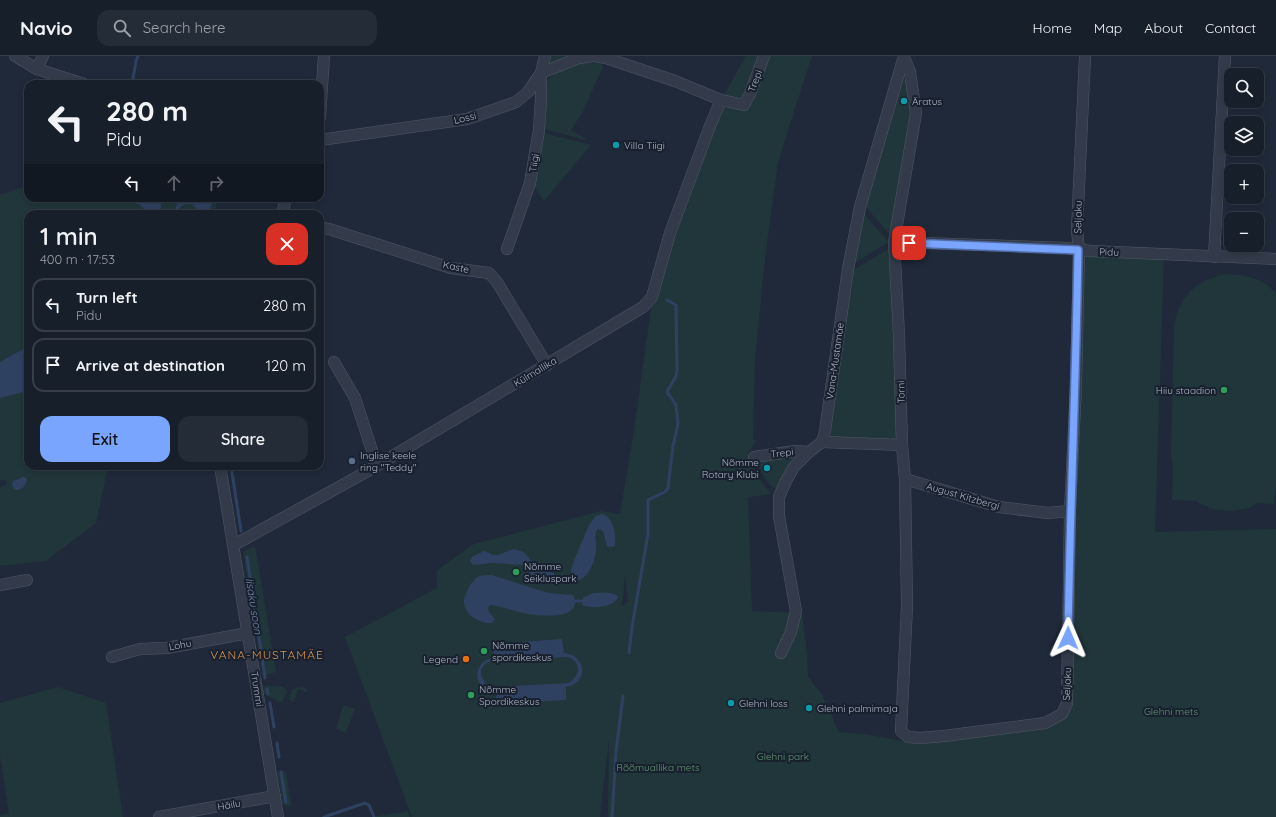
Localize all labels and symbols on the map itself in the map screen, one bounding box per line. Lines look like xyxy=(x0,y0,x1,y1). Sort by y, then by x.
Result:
street label: Trepi xyxy=(745,68,765,94)
place label: Äratus xyxy=(912,95,942,108)
marker: Äratus xyxy=(899,96,909,106)
street label: Lossi xyxy=(452,109,478,127)
place label: Villa Tiigi xyxy=(624,139,665,152)
marker: Villa Tiigi xyxy=(611,140,621,150)
street label: Tiigi xyxy=(526,153,542,173)
street label: Seljaku xyxy=(1071,200,1085,234)
pin xyxy=(892,226,926,260)
street label: Pidu xyxy=(1099,245,1119,259)
street label: Kaste xyxy=(442,258,471,276)
street label: Vana-Mustamäe xyxy=(823,321,847,400)
street label: Külmallika xyxy=(511,354,559,390)
street label: Torni xyxy=(894,381,908,403)
place label: Hiiu staadion xyxy=(1156,384,1216,397)
marker: Hiiu staadion xyxy=(1219,385,1229,395)
street label: Trepi xyxy=(770,445,794,461)
place label: Inglise keele ring "Teddy" xyxy=(360,449,417,474)
marker: Inglise keele ring "Teddy" xyxy=(347,456,357,466)
place label: Nõmme Rotary Klubi xyxy=(702,456,759,481)
marker: Nõmme Rotary Klubi xyxy=(762,463,772,473)
street label: August Kitzbergi xyxy=(925,479,1001,513)
place label: Nõmme Seikluspark xyxy=(524,560,577,585)
marker: Nõmme Seikluspark xyxy=(511,567,521,577)
water label: Iisaku soon xyxy=(243,577,265,636)
position arrow xyxy=(1047,617,1089,659)
street label: Lohu xyxy=(168,637,192,653)
place label: Nõmme spordikeskus xyxy=(492,639,552,664)
marker: Nõmme spordikeskus xyxy=(479,646,489,656)
district label: VANA-MUSTAMÄE xyxy=(210,647,324,662)
place label: Legend xyxy=(424,653,458,666)
marker: Legend xyxy=(461,654,471,664)
street label: Seljaku xyxy=(1060,667,1074,701)
street label: Trummi xyxy=(248,671,266,707)
place label: Nõmme Spordikeskus xyxy=(479,683,540,708)
marker: Nõmme Spordikeskus xyxy=(466,690,476,700)
place label: Glehni loss xyxy=(739,697,788,710)
marker: Glehni loss xyxy=(726,698,736,708)
place label: Glehni palmimaja xyxy=(817,702,898,715)
marker: Glehni palmimaja xyxy=(804,703,814,713)
park label: Glehni mets xyxy=(1144,705,1198,718)
park label: Glehni park xyxy=(757,750,809,763)
park label: Rõõmuallika mets xyxy=(616,761,700,774)
street label: Häilu xyxy=(216,797,242,813)

